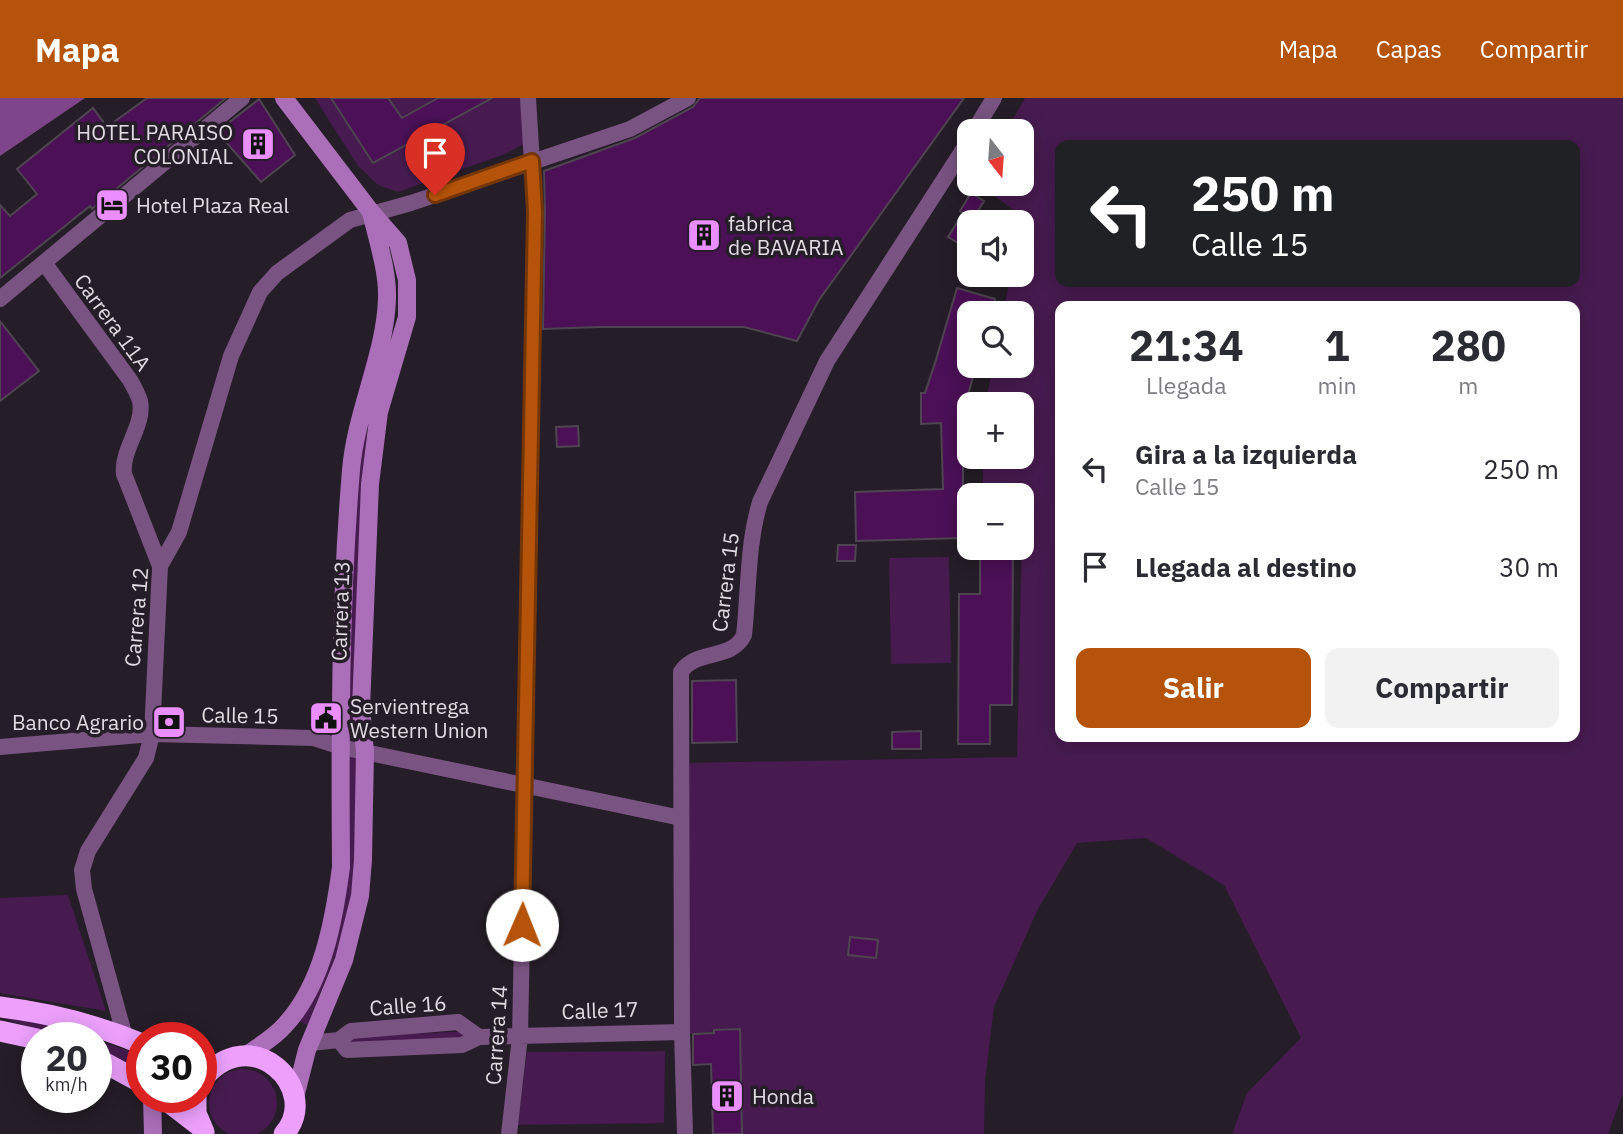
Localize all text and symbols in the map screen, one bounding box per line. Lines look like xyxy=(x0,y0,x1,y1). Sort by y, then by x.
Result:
text: Mapa xyxy=(35,28,120,71)
text: Mapa xyxy=(1279,33,1338,65)
text: Capas xyxy=(1376,33,1442,65)
text: Compartir xyxy=(1480,33,1588,65)
place label: HOTEL PARAISO COLONIAL xyxy=(76,118,233,170)
north arrow xyxy=(957,119,1034,196)
map controls xyxy=(957,119,1034,560)
pin xyxy=(405,123,465,195)
building icon: HOTEL PARAISO COLONIAL xyxy=(239,125,277,163)
icon: arrive xyxy=(416,134,454,172)
text: 250 m xyxy=(1191,161,1335,224)
icon: left xyxy=(1076,168,1167,259)
hotel icon: Hotel Plaza Real xyxy=(93,186,131,224)
place label: Hotel Plaza Real xyxy=(136,191,290,219)
place label: fabrica de BAVARIA xyxy=(728,209,843,261)
button: sound xyxy=(957,210,1034,287)
building icon: fabrica de BAVARIA xyxy=(685,216,723,254)
text: Calle 15 xyxy=(1191,223,1309,265)
street label: Carrera 11A xyxy=(68,268,158,376)
button: search xyxy=(957,301,1034,378)
text: 21:34 xyxy=(1129,318,1244,373)
text: 1 xyxy=(1324,318,1350,373)
text: 280 xyxy=(1430,318,1506,373)
text: Llegada xyxy=(1146,370,1226,400)
text: min xyxy=(1318,370,1356,400)
text: m xyxy=(1458,370,1478,400)
button: + xyxy=(957,392,1034,469)
text: Gira a la izquierda xyxy=(1135,437,1357,471)
icon: left xyxy=(1076,450,1114,488)
text: 250 m xyxy=(1483,452,1559,486)
text: Calle 15 xyxy=(1135,471,1220,501)
button: − xyxy=(957,483,1034,560)
street label: Carrera 15 xyxy=(705,531,745,633)
icon: arrive xyxy=(1076,548,1114,586)
text: Llegada al destino xyxy=(1135,550,1357,584)
text: 30 m xyxy=(1499,550,1559,584)
street label: Carrera 13 xyxy=(324,560,356,662)
street label: Carrera 12 xyxy=(118,566,154,668)
button: Salir xyxy=(1076,648,1311,728)
button: Compartir xyxy=(1325,648,1559,728)
place label: Servientrega Western Union xyxy=(350,692,489,744)
public building icon: Servientrega Western Union xyxy=(307,699,345,737)
street label: Calle 15 xyxy=(201,700,279,730)
bank icon: Banco Agrario xyxy=(150,703,188,741)
place label: Banco Agrario xyxy=(12,708,144,736)
position arrow xyxy=(485,888,559,962)
street label: Carrera 14 xyxy=(479,984,513,1086)
street label: Calle 16 xyxy=(368,988,448,1022)
street label: Calle 17 xyxy=(561,995,639,1025)
speed limit sign: 30 xyxy=(126,1022,217,1113)
text: 20 xyxy=(45,1035,88,1081)
text: km/h xyxy=(45,1073,88,1096)
building icon: Honda xyxy=(708,1077,746,1115)
place label: Honda xyxy=(752,1082,814,1110)

